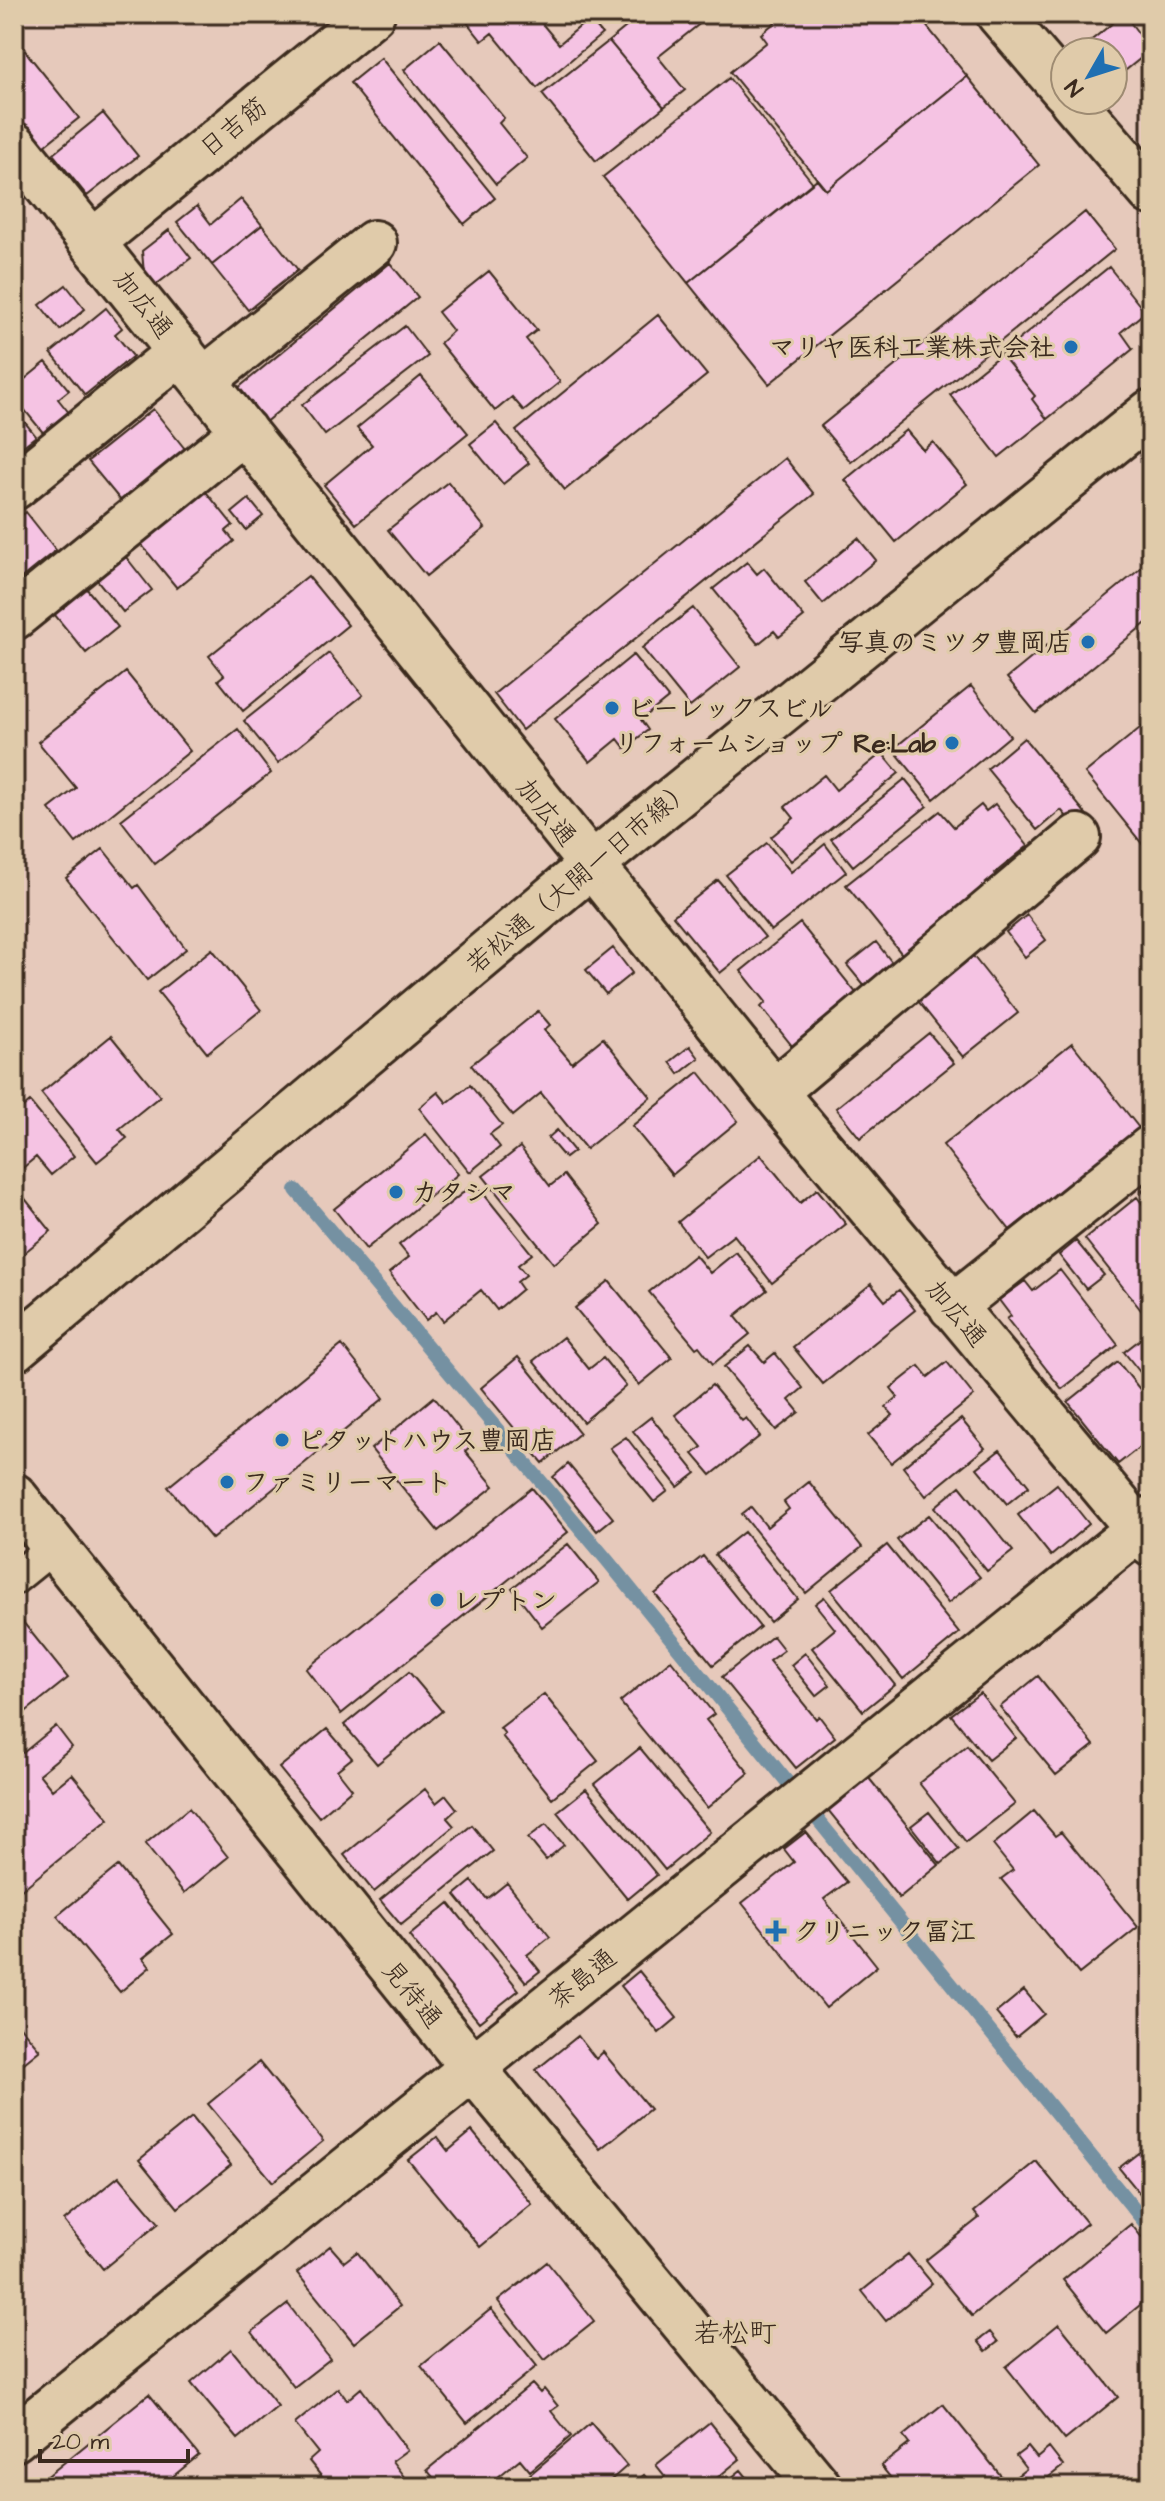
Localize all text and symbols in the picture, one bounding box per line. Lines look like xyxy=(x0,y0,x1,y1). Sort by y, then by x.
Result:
north arrow xyxy=(1049,36,1129,116)
text: N xyxy=(1058,72,1091,103)
street label: 日吉筋 xyxy=(192,89,275,166)
street label: 加広通 xyxy=(105,263,181,346)
place label: マリヤ医科工業株式会社 xyxy=(769,330,1055,366)
marker: マリヤ医科工業株式会社 xyxy=(1062,338,1080,356)
place label: 写真のミツタ豊岡店 xyxy=(838,625,1072,661)
marker: 写真のミツタ豊岡店 xyxy=(1079,633,1097,651)
place label: ビーレックスビル xyxy=(628,691,833,727)
marker: ビーレックスビル xyxy=(603,699,621,717)
place label: リフォームショップ Re:Lab xyxy=(614,726,936,762)
marker: リフォームショップ Re:Lab xyxy=(943,734,961,752)
street label: 若松通（大開一日市線） xyxy=(459,771,701,982)
street label: 加広通 xyxy=(508,771,585,854)
place label: カタシマ xyxy=(412,1175,516,1211)
marker: カタシマ xyxy=(387,1183,405,1201)
street label: 加広通 xyxy=(917,1272,995,1355)
place label: ピタットハウス豊岡店 xyxy=(298,1423,556,1459)
marker: ピタットハウス豊岡店 xyxy=(273,1431,291,1449)
place label: ファミリーマート xyxy=(243,1465,452,1501)
marker: ファミリーマート xyxy=(218,1473,236,1491)
place label: レプトン xyxy=(453,1583,557,1619)
marker: レプトン xyxy=(428,1591,446,1609)
place label: クリニック冨江 xyxy=(794,1914,976,1950)
marker: クリニック冨江 xyxy=(765,1920,787,1942)
street label: 茶島通 xyxy=(541,1940,624,2017)
street label: 見待通 xyxy=(374,1953,451,2036)
district label: 若松町 xyxy=(693,2314,777,2353)
scale bar xyxy=(40,2413,188,2463)
text: 20 m xyxy=(52,2425,109,2459)

